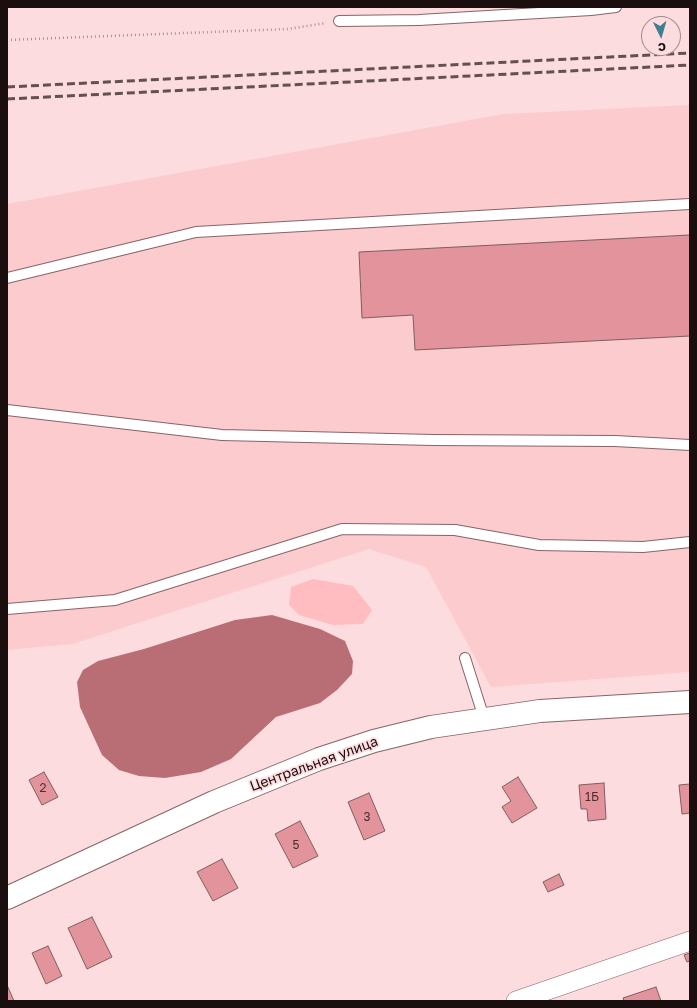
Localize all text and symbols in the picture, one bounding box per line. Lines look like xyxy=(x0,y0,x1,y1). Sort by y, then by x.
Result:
north arrow xyxy=(641,16,681,56)
text: С xyxy=(658,41,666,54)
street label: Центральная улица xyxy=(248,733,380,795)
house number: 2 xyxy=(40,781,46,795)
house number: 1Б xyxy=(585,790,599,804)
house number: 3 xyxy=(363,810,371,824)
house number: 5 xyxy=(293,838,299,852)

